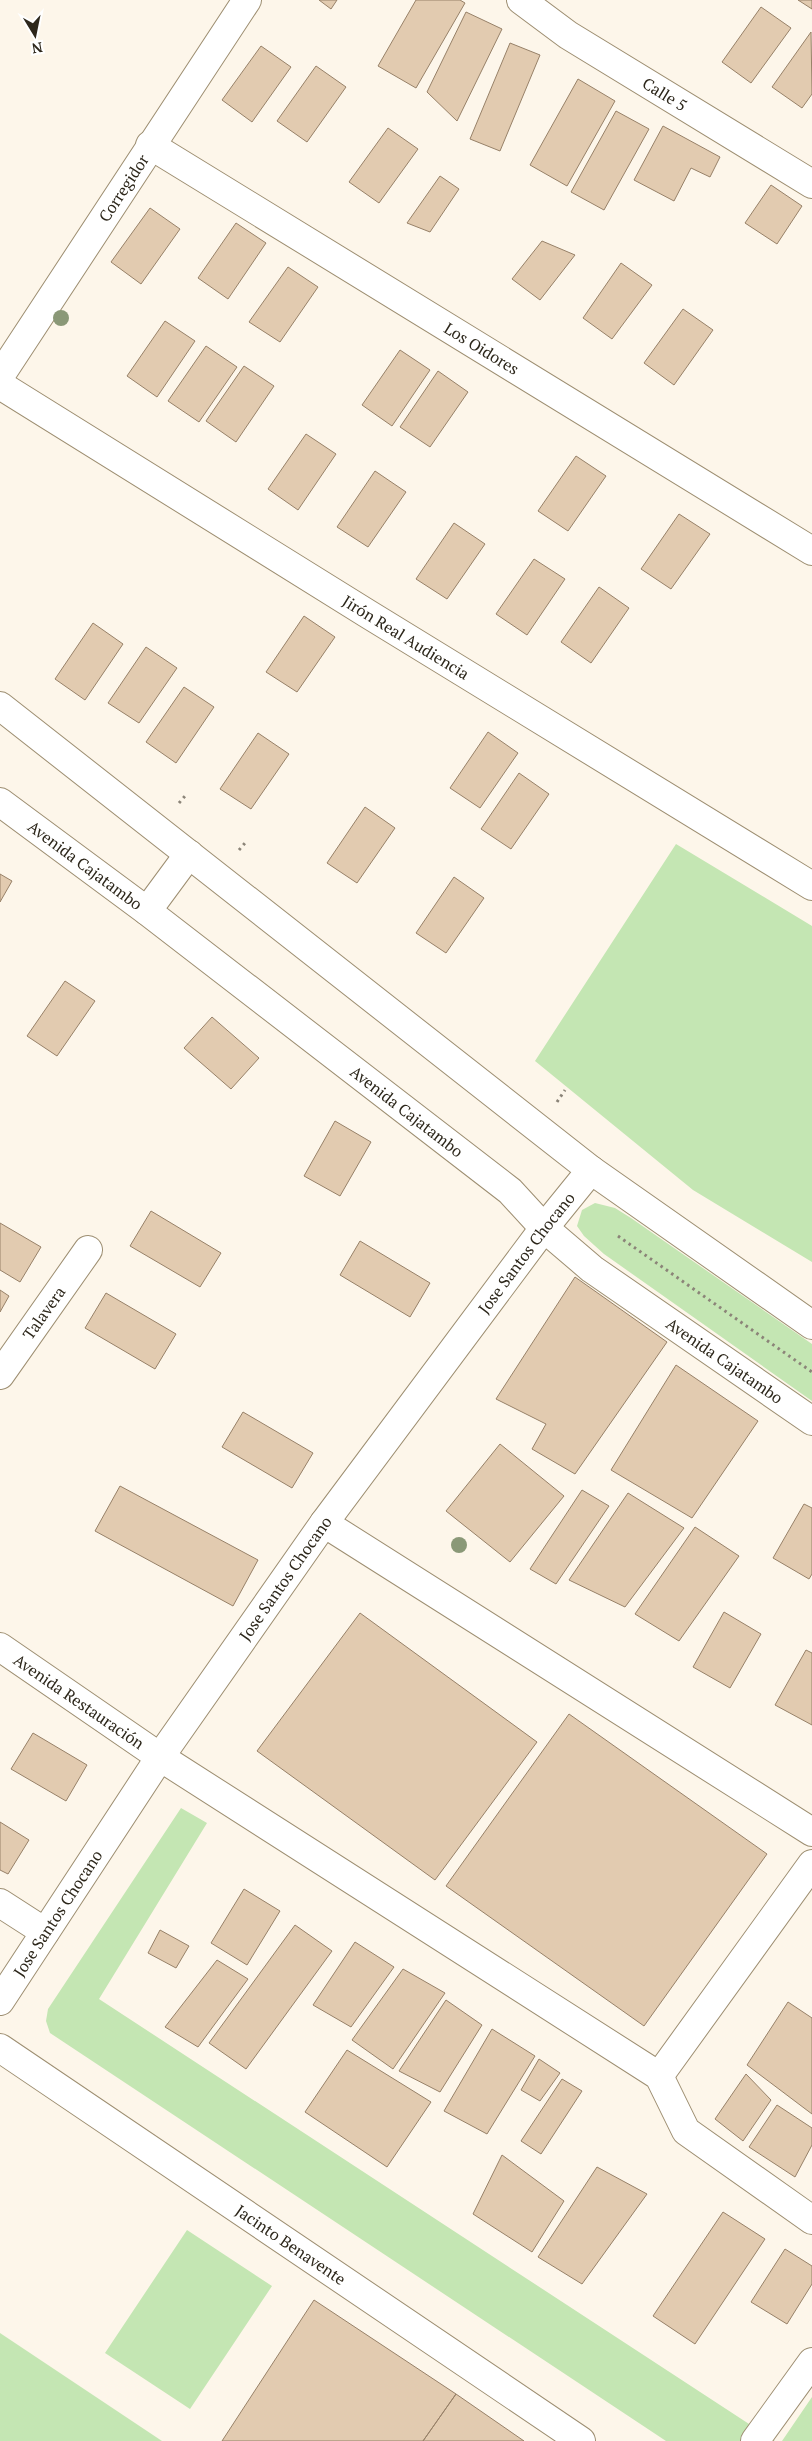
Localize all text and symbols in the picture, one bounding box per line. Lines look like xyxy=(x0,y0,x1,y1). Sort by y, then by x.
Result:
north arrow xyxy=(10,10,60,60)
text: N xyxy=(30,38,44,59)
street label: Calle 5 xyxy=(638,72,691,116)
street label: Corregidor xyxy=(93,149,154,226)
street label: Los Oidores xyxy=(440,317,523,380)
street label: Jirón Real Audiencia xyxy=(338,590,474,685)
street label: Avenida Cajatambo xyxy=(23,815,147,915)
street label: Avenida Cajatambo xyxy=(346,1061,468,1162)
street label: Jose Santos Chocano xyxy=(473,1187,580,1318)
street label: Talavera xyxy=(17,1282,70,1344)
street label: Avenida Cajatambo xyxy=(662,1313,788,1409)
street label: Jose Santos Chocano xyxy=(234,1511,337,1645)
street label: Avenida Restauración xyxy=(9,1649,149,1754)
street label: Jose Santos Chocano xyxy=(8,1845,107,1981)
street label: Jacinto Benavente xyxy=(231,2199,350,2290)

